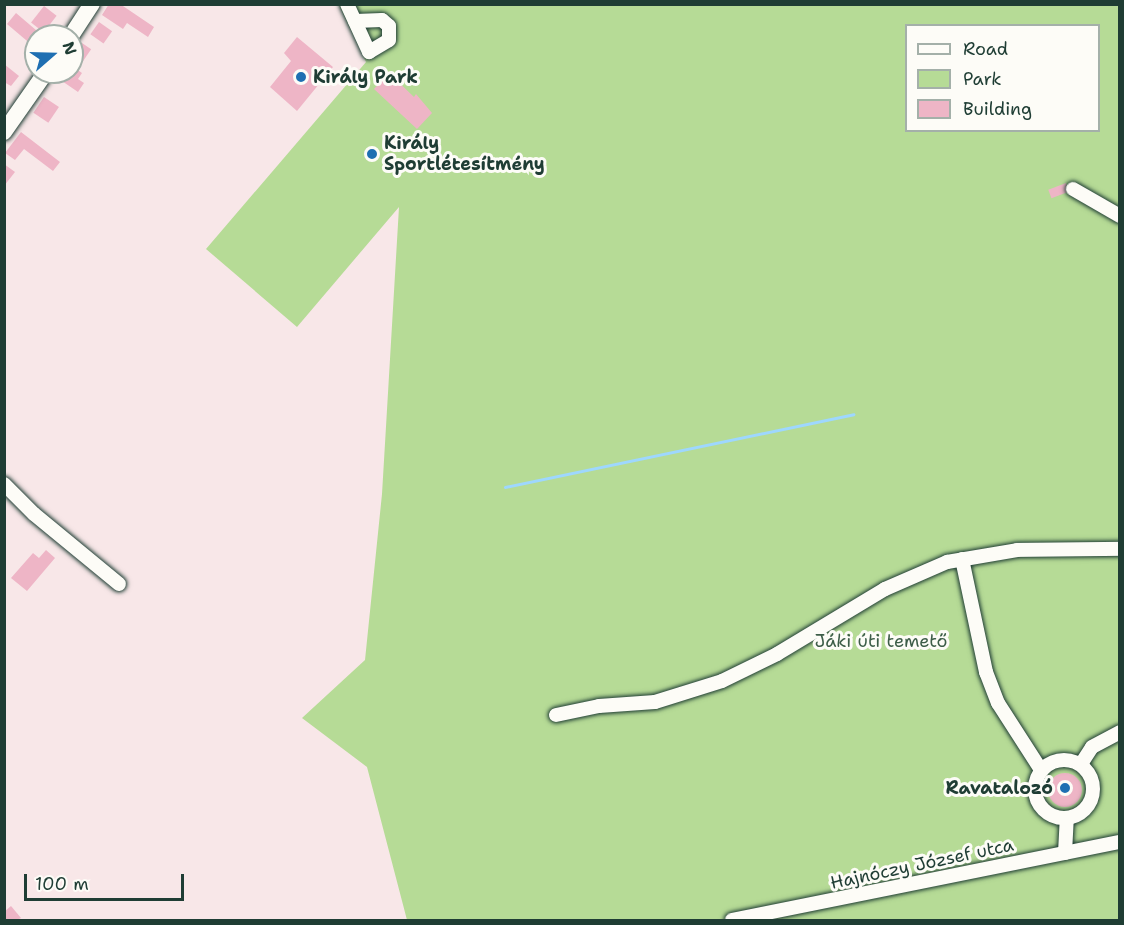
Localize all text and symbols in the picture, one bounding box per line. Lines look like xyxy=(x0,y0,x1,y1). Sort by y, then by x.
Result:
north arrow xyxy=(24,24,84,84)
legend xyxy=(905,24,1100,132)
text: Road xyxy=(963,37,1008,61)
text: N xyxy=(57,39,82,58)
place label: Király Park xyxy=(313,66,418,88)
text: Park xyxy=(963,67,1002,91)
marker: Király Park xyxy=(294,70,308,84)
text: Building xyxy=(963,97,1032,121)
place label: Király Sportlétesítmény xyxy=(384,133,545,176)
marker: Király Sportlétesítmény xyxy=(365,147,379,161)
park label: Jáki úti temető xyxy=(815,630,947,652)
place label: Ravatalozó xyxy=(946,777,1053,799)
marker: Ravatalozó xyxy=(1058,781,1072,795)
street label: Hajnóczy József utca xyxy=(828,834,1016,894)
scale bar xyxy=(27,862,188,900)
text: 100 m xyxy=(35,872,89,896)

